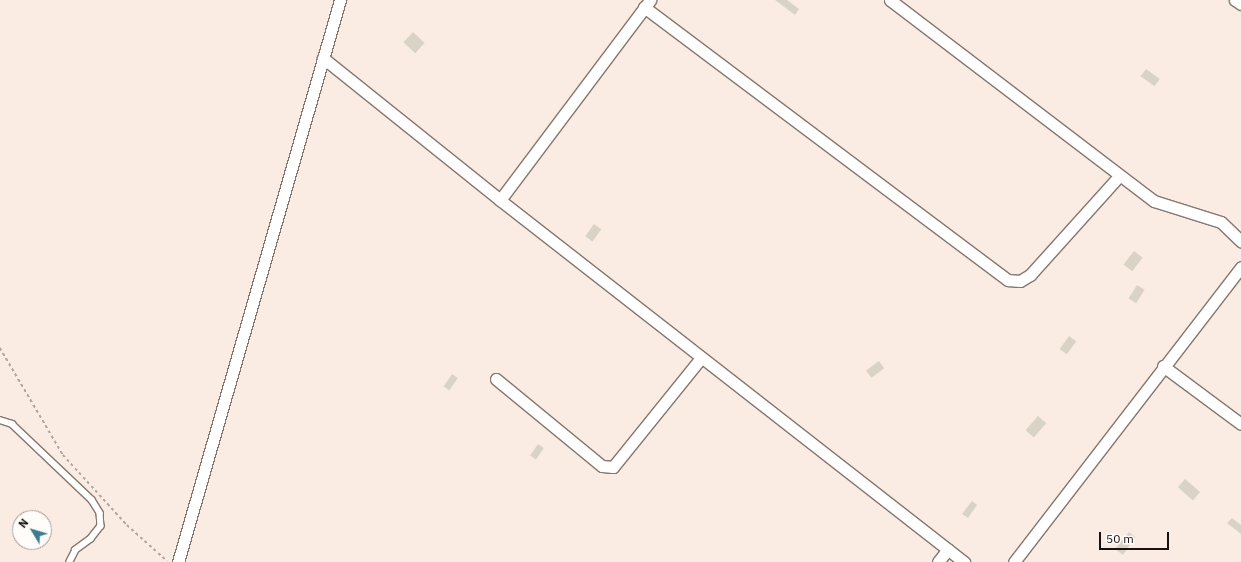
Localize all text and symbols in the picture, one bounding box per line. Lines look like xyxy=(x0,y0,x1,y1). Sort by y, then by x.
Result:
north arrow xyxy=(12,510,52,550)
text: N xyxy=(15,516,31,531)
scale bar xyxy=(1101,524,1171,550)
text: 50 m xyxy=(1106,531,1134,546)

